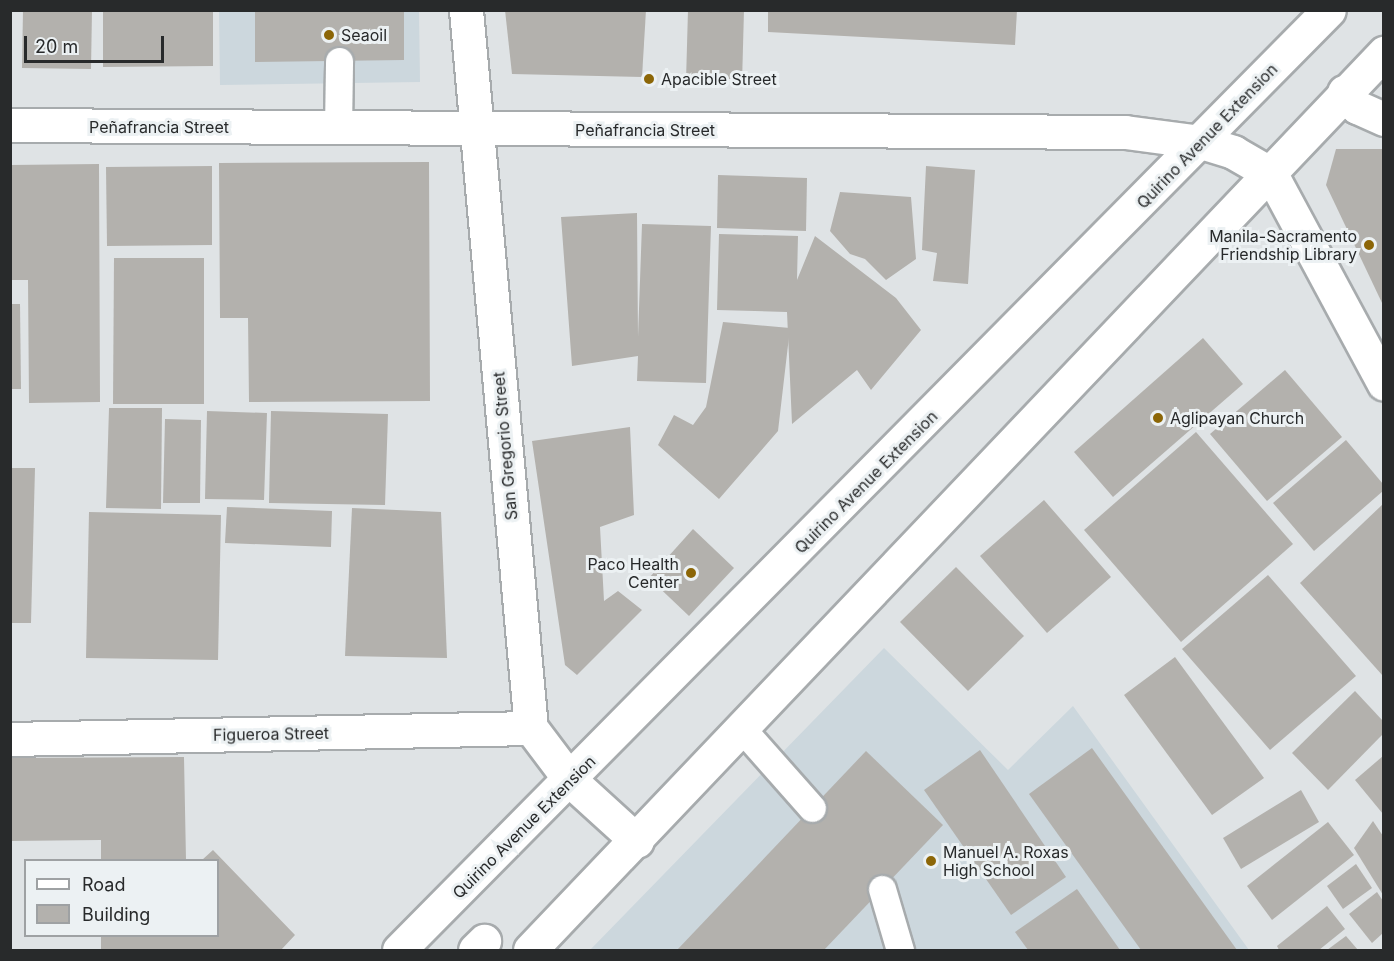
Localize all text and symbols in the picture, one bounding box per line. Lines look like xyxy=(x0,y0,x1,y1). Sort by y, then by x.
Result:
scale bar xyxy=(27,24,166,62)
place label: Seaoil xyxy=(341,25,387,45)
marker: Seaoil xyxy=(322,28,336,42)
text: 20 m xyxy=(35,36,78,57)
street label: Quirino Avenue Extension xyxy=(1133,60,1281,212)
place label: Apacible Street xyxy=(661,69,777,89)
marker: Apacible Street xyxy=(642,72,656,86)
street label: Peñafrancia Street xyxy=(89,117,229,137)
street label: Peñafrancia Street xyxy=(575,120,715,140)
place label: Manila-Sacramento Friendship Library xyxy=(1209,226,1357,264)
marker: Manila-Sacramento Friendship Library xyxy=(1362,238,1376,252)
street label: San Gregorio Street xyxy=(489,371,521,521)
street label: Quirino Avenue Extension xyxy=(791,407,941,557)
place label: Aglipayan Church xyxy=(1170,408,1304,428)
marker: Aglipayan Church xyxy=(1151,411,1165,425)
place label: Paco Health Center xyxy=(587,554,679,592)
marker: Paco Health Center xyxy=(684,566,698,580)
street label: Figueroa Street xyxy=(213,723,329,745)
street label: Quirino Avenue Extension xyxy=(449,752,599,902)
place label: Manuel A. Roxas High School xyxy=(943,842,1069,880)
marker: Manuel A. Roxas High School xyxy=(924,854,938,868)
legend xyxy=(24,859,219,937)
text: Road xyxy=(82,874,125,895)
text: Building xyxy=(82,904,150,925)

